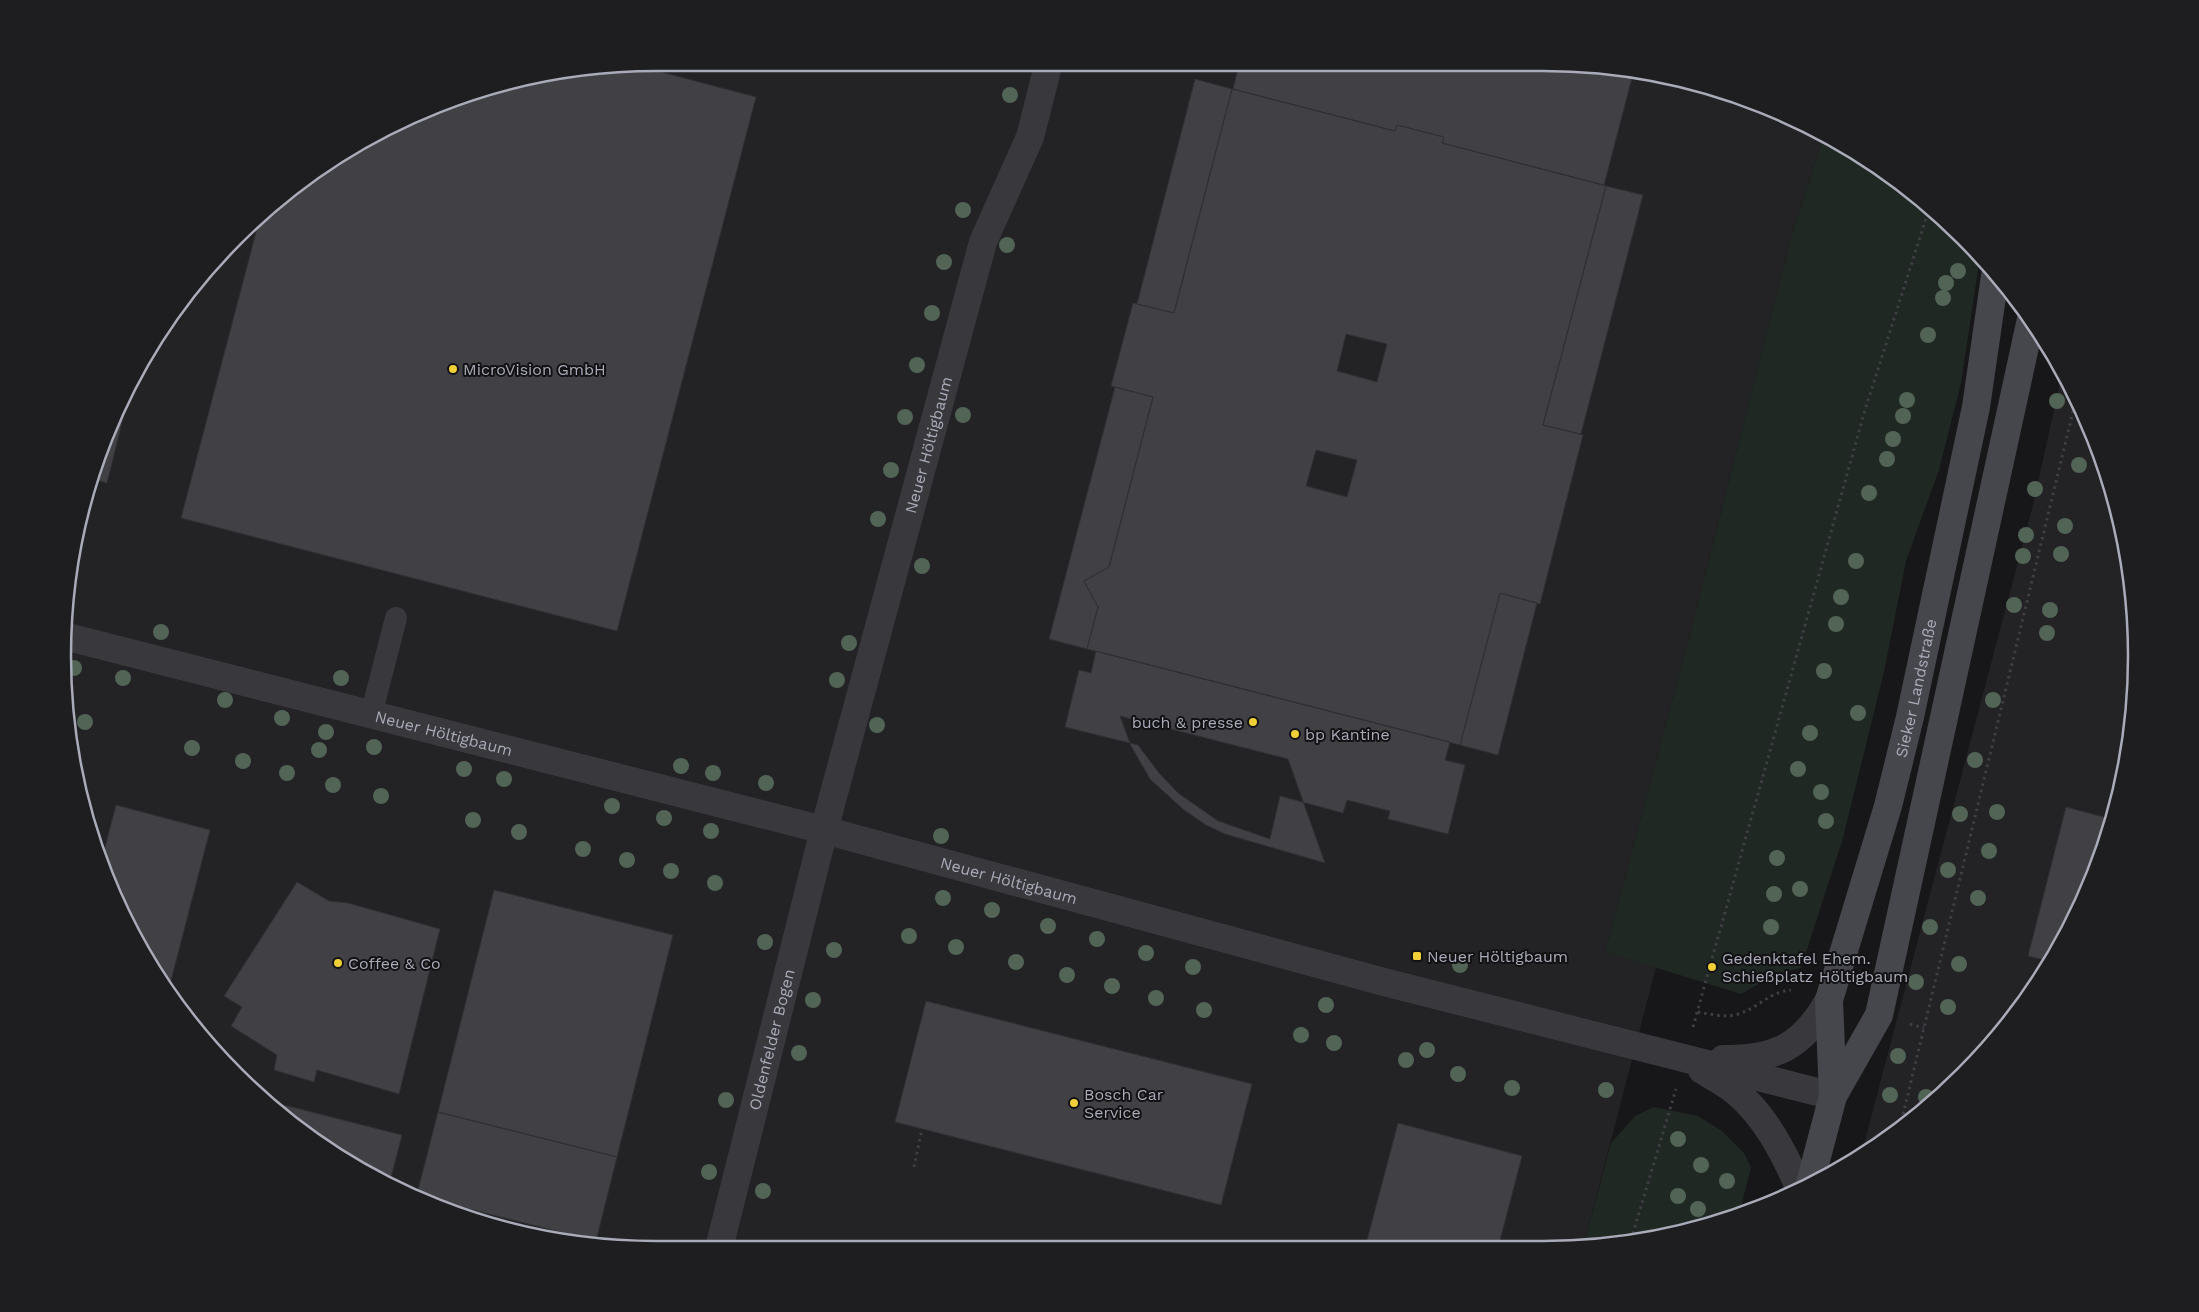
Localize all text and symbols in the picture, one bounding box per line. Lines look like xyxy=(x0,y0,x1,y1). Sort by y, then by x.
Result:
place label: MicroVision GmbH xyxy=(463,360,606,379)
marker: MicroVision GmbH xyxy=(447,363,459,375)
street label: Neuer Höltigbaum xyxy=(901,374,956,515)
street label: Sieker Landstraße xyxy=(1891,617,1940,759)
street label: Neuer Höltigbaum xyxy=(373,706,515,760)
place label: buch & presse xyxy=(1132,713,1243,732)
marker: buch & presse xyxy=(1247,716,1259,728)
place label: bp Kantine xyxy=(1305,725,1390,744)
marker: bp Kantine xyxy=(1289,728,1301,740)
street label: Neuer Höltigbaum xyxy=(938,853,1080,908)
place label: Neuer Höltigbaum xyxy=(1427,947,1568,966)
place label: Gedenktafel Ehem. Schießplatz Höltigbaum xyxy=(1722,949,1908,986)
marker: Neuer Höltigbaum xyxy=(1411,950,1423,962)
place label: Coffee & Co xyxy=(348,954,441,973)
marker: Coffee & Co xyxy=(332,957,344,969)
marker: Gedenktafel Ehem. Schießplatz Höltigbaum xyxy=(1706,961,1718,973)
street label: Oldenfelder Bogen xyxy=(745,967,798,1112)
place label: Bosch Car Service xyxy=(1084,1085,1164,1122)
marker: Bosch Car Service xyxy=(1068,1097,1080,1109)

